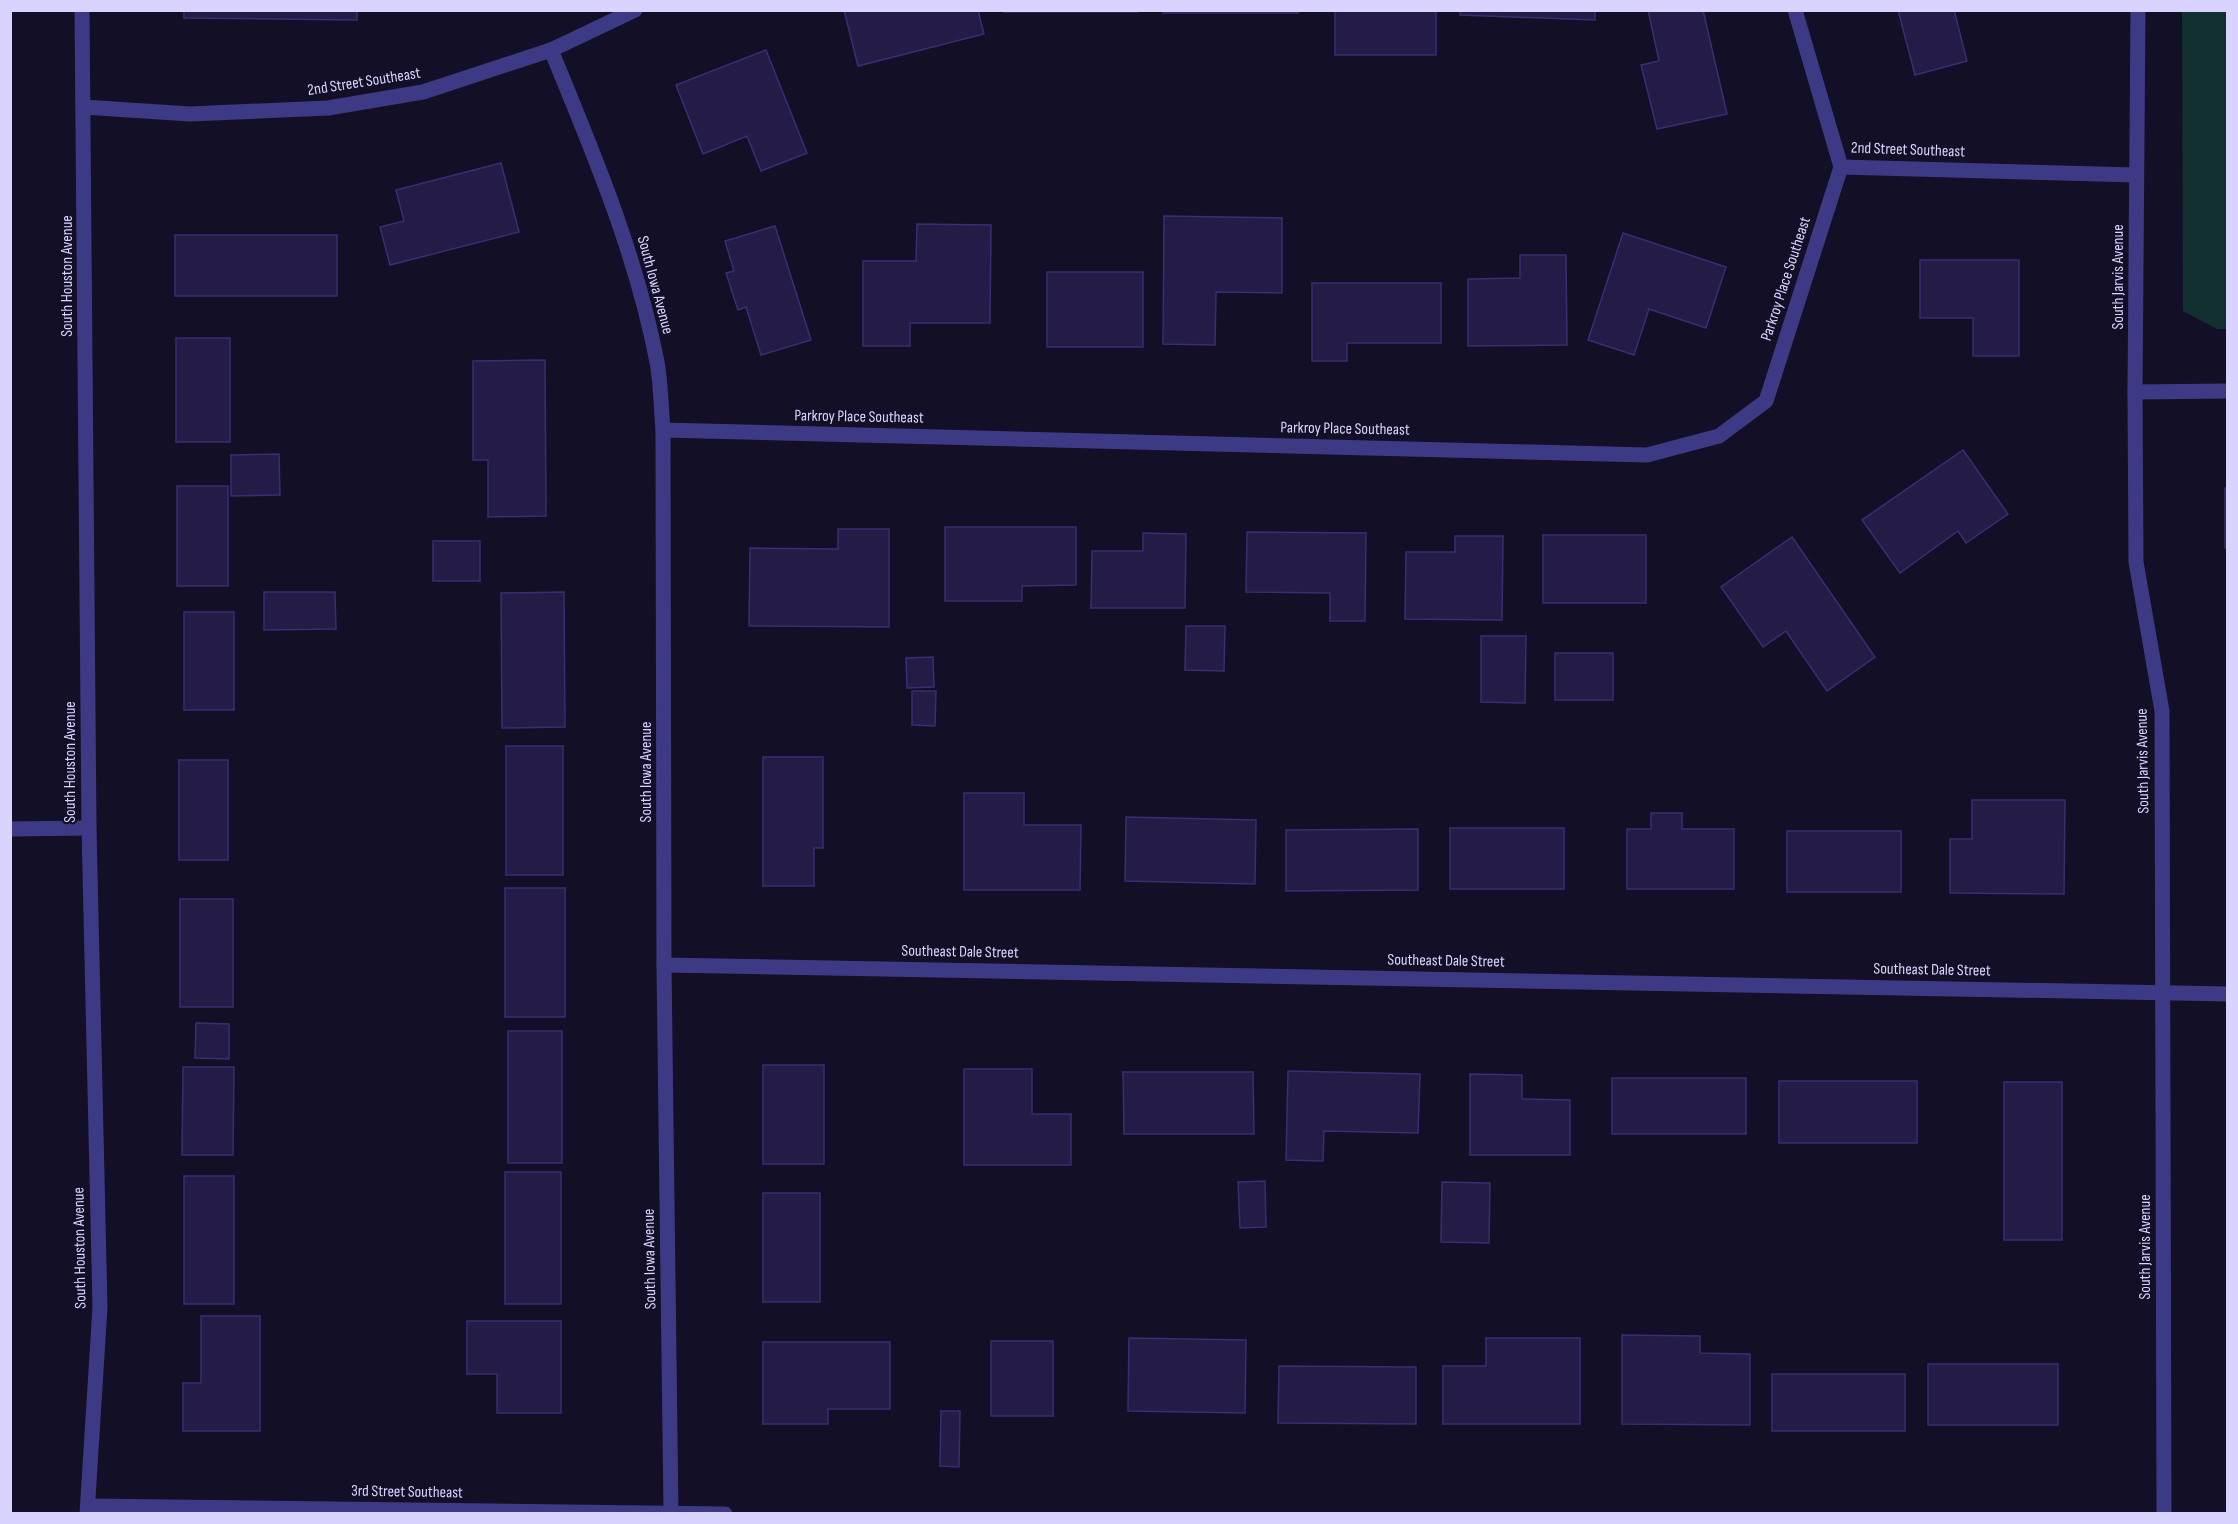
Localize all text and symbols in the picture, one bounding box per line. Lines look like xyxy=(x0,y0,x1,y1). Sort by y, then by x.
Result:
street label: 2nd Street Southeast xyxy=(306,64,422,100)
street label: 2nd Street Southeast xyxy=(1851,139,1965,161)
street label: Parkroy Place Southeast xyxy=(1757,214,1815,343)
street label: South Houston Avenue xyxy=(58,215,77,337)
street label: South Jarvis Avenue xyxy=(2109,224,2128,330)
street label: South Iowa Avenue xyxy=(633,234,677,336)
street label: Parkroy Place Southeast xyxy=(794,406,924,428)
street label: Parkroy Place Southeast xyxy=(1280,418,1410,440)
street label: South Houston Avenue xyxy=(61,701,80,823)
street label: South Jarvis Avenue xyxy=(2133,708,2153,814)
street label: South Iowa Avenue xyxy=(637,722,656,822)
street label: Southeast Dale Street xyxy=(901,941,1019,963)
street label: Southeast Dale Street xyxy=(1387,950,1505,972)
street label: Southeast Dale Street xyxy=(1873,959,1991,981)
street label: South Houston Avenue xyxy=(69,1187,91,1309)
street label: South Jarvis Avenue xyxy=(2136,1194,2155,1300)
street label: South Iowa Avenue xyxy=(640,1208,660,1310)
street label: 3rd Street Southeast xyxy=(351,1482,463,1502)

